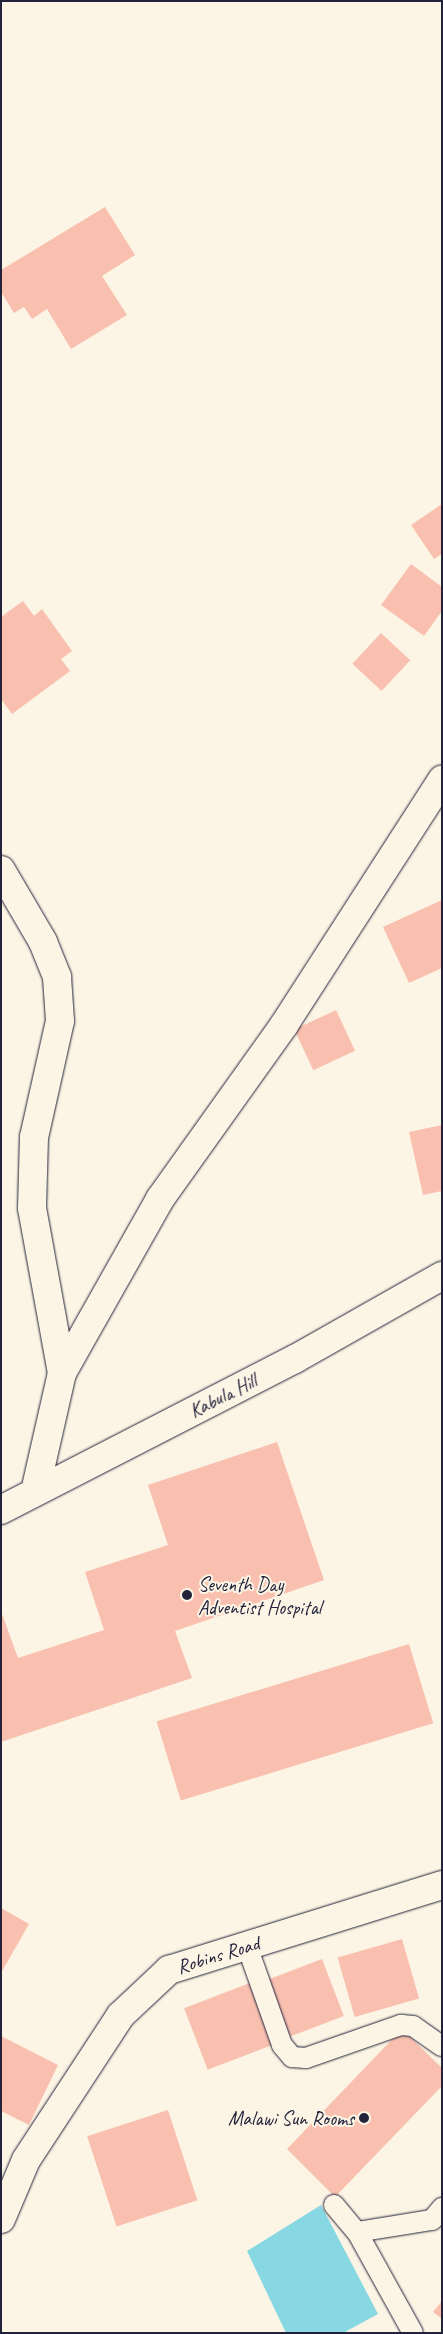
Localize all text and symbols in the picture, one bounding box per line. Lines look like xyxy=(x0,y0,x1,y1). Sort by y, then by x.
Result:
street label: Kabula Hill xyxy=(185,1369,261,1423)
place label: Seventh Day Adventist Hospital xyxy=(198,1572,321,1619)
marker: Seventh Day Adventist Hospital xyxy=(180,1588,194,1602)
street label: Robins Road xyxy=(174,1931,262,1979)
place label: Malawi Sun Rooms xyxy=(227,2106,354,2130)
marker: Malawi Sun Rooms xyxy=(358,2112,370,2124)

